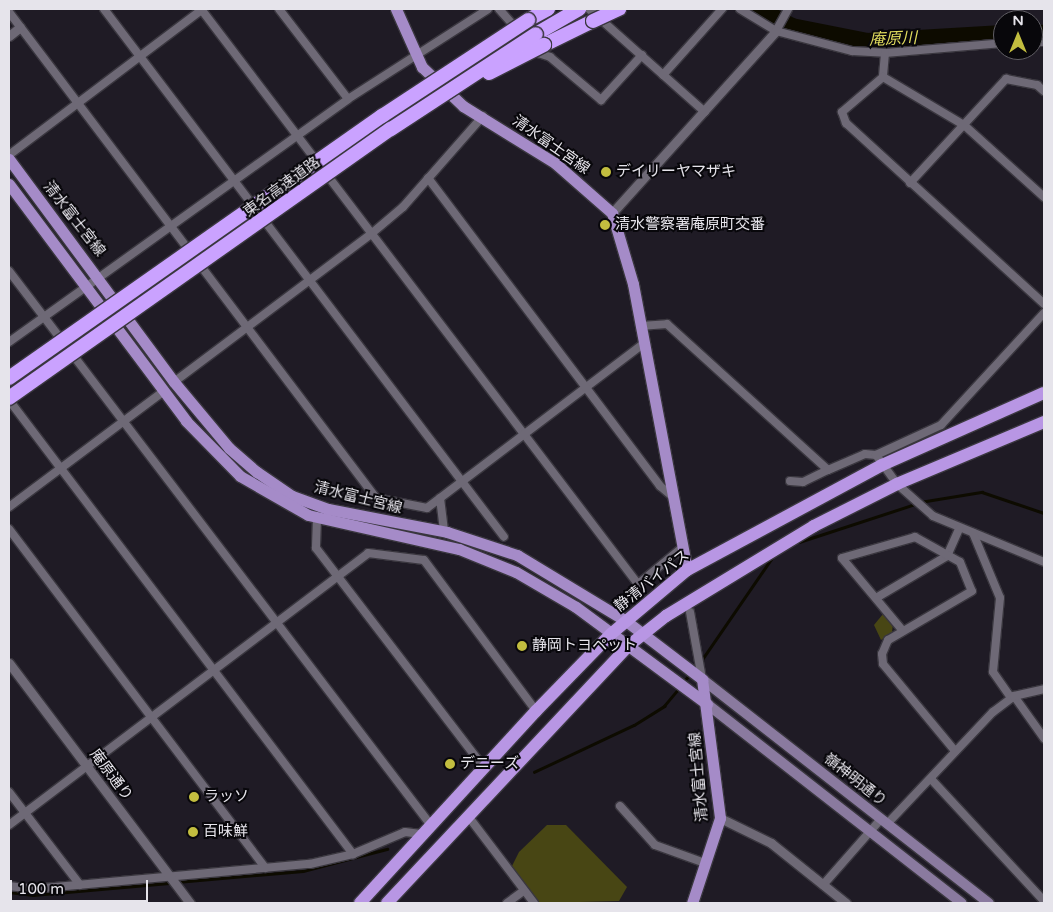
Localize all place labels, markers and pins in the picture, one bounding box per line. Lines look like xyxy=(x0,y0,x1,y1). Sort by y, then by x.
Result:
place label: デイリーヤマザキ xyxy=(616,163,736,181)
marker: デイリーヤマザキ xyxy=(600,166,612,178)
place label: 清水警察署庵原町交番 xyxy=(615,216,765,234)
marker: 清水警察署庵原町交番 xyxy=(599,219,611,231)
place label: 静岡トヨペット xyxy=(532,637,637,655)
marker: 静岡トヨペット xyxy=(516,640,528,652)
place label: デニーズ xyxy=(460,755,520,773)
marker: デニーズ xyxy=(444,758,456,770)
place label: ラッソ xyxy=(204,788,249,806)
marker: ラッソ xyxy=(188,791,200,803)
place label: 百味鮮 xyxy=(203,823,248,841)
marker: 百味鮮 xyxy=(187,826,199,838)

